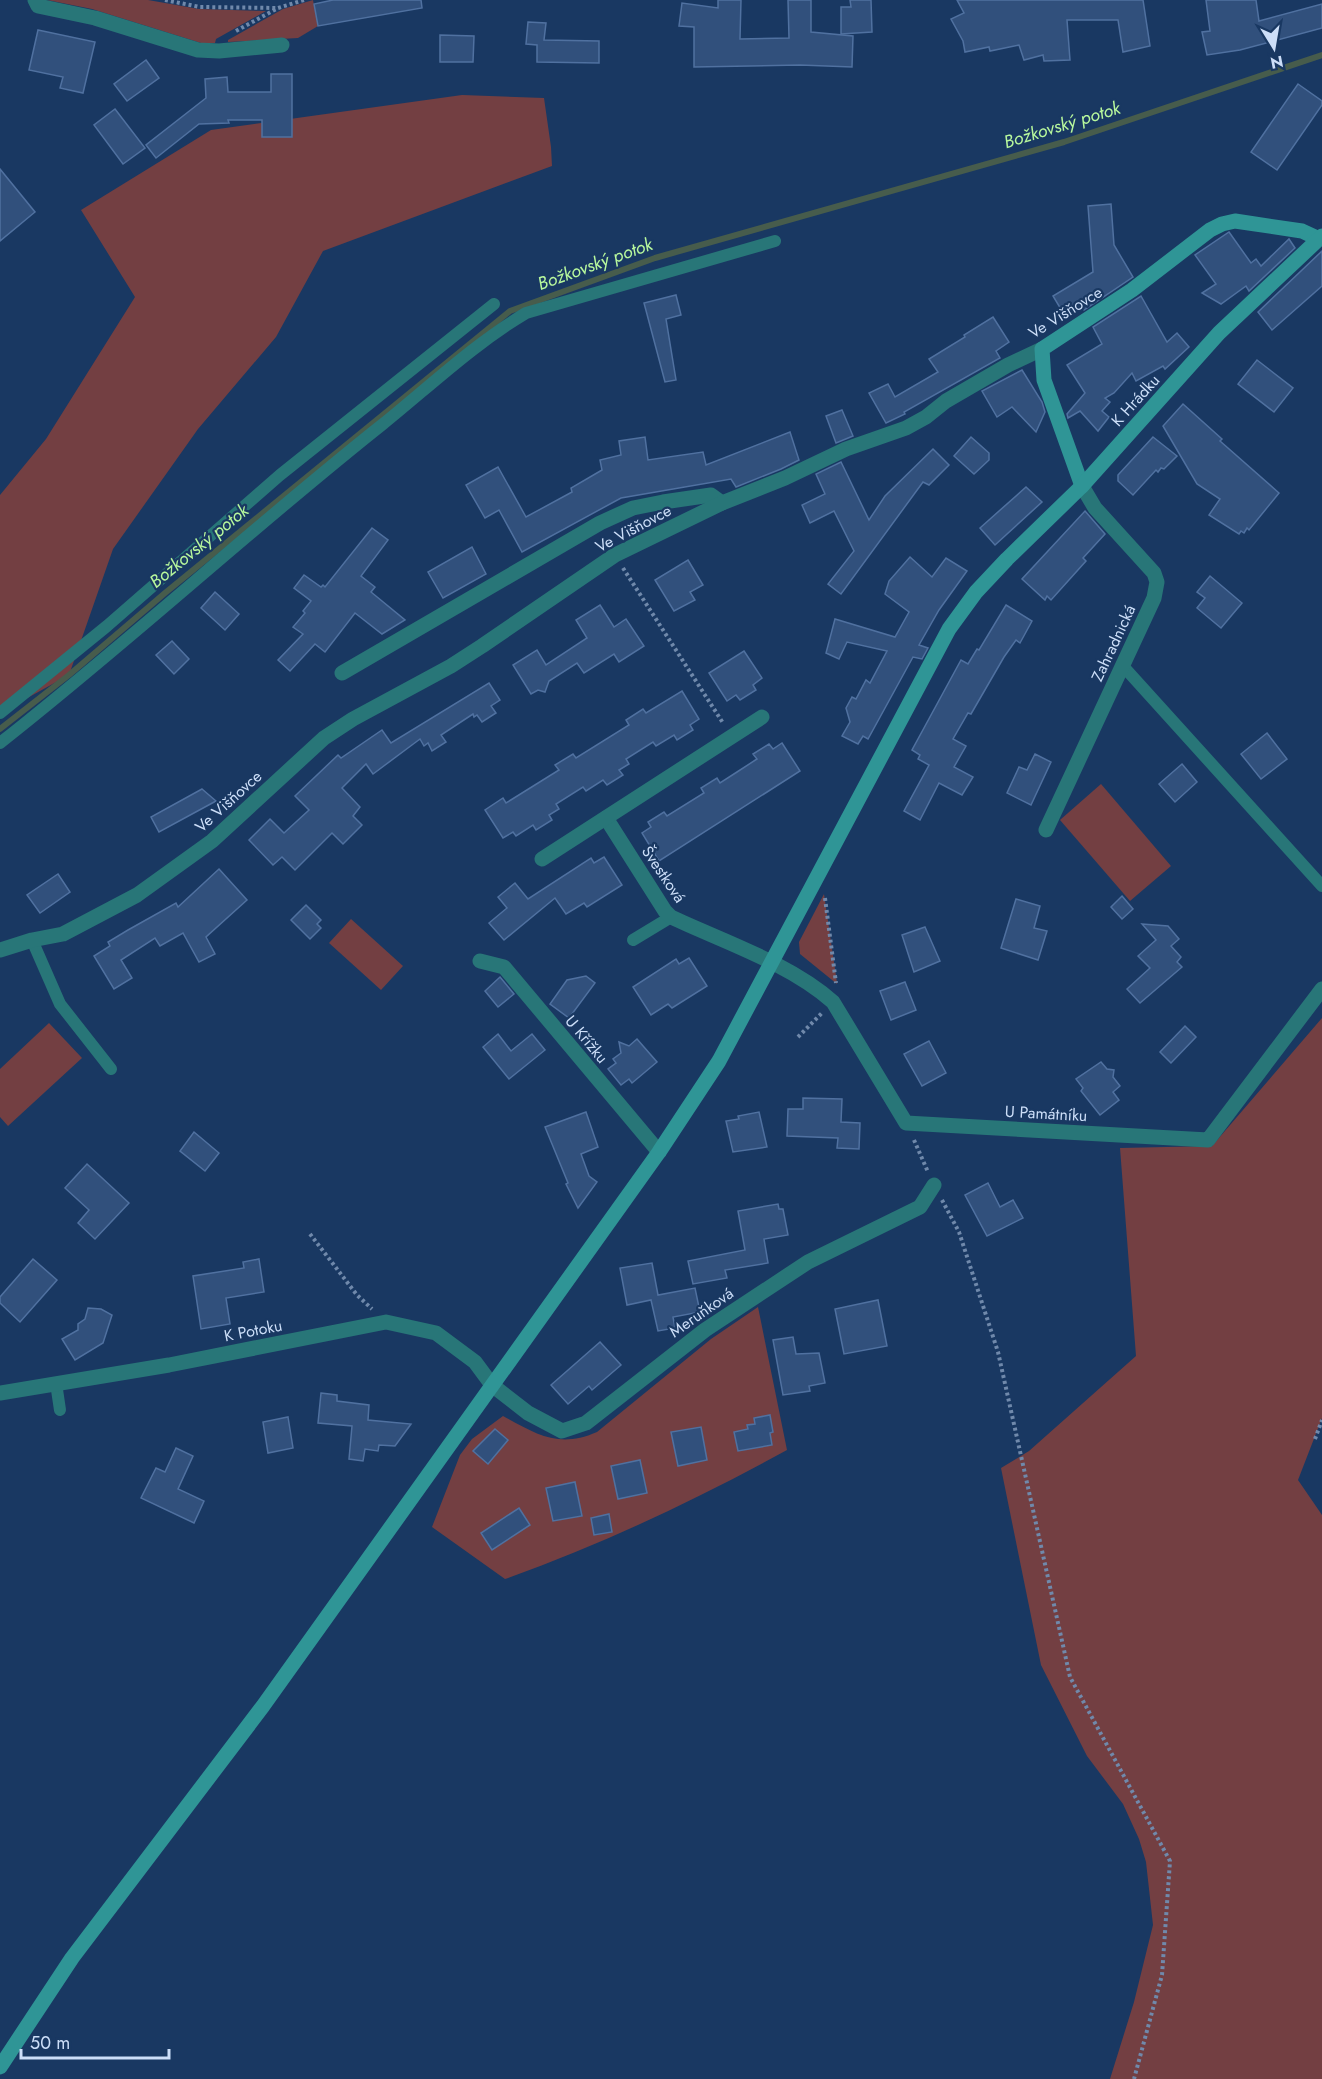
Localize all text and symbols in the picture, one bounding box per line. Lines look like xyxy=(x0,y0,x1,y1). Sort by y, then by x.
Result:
north arrow xyxy=(1244,18,1304,78)
text: N xyxy=(1268,50,1285,75)
water label: Božkovský potok xyxy=(1000,95,1125,155)
water label: Božkovský potok xyxy=(534,231,657,297)
street label: Ve Višňovce xyxy=(1024,281,1107,344)
street label: K Hrádku xyxy=(1106,369,1165,431)
water label: Božkovský potok xyxy=(144,497,255,594)
street label: Ve Višňovce xyxy=(591,499,675,558)
street label: Zahradnická xyxy=(1086,601,1141,685)
street label: Ve Višňovce xyxy=(190,765,267,838)
street label: Švestková xyxy=(636,841,691,907)
street label: U Křížku xyxy=(560,1010,613,1068)
street label: U Památníku xyxy=(1004,1100,1088,1127)
street label: Meruňková xyxy=(665,1282,738,1343)
street label: K Potoku xyxy=(222,1314,284,1347)
scale bar xyxy=(21,2022,170,2060)
text: 50 m xyxy=(30,2030,70,2056)

